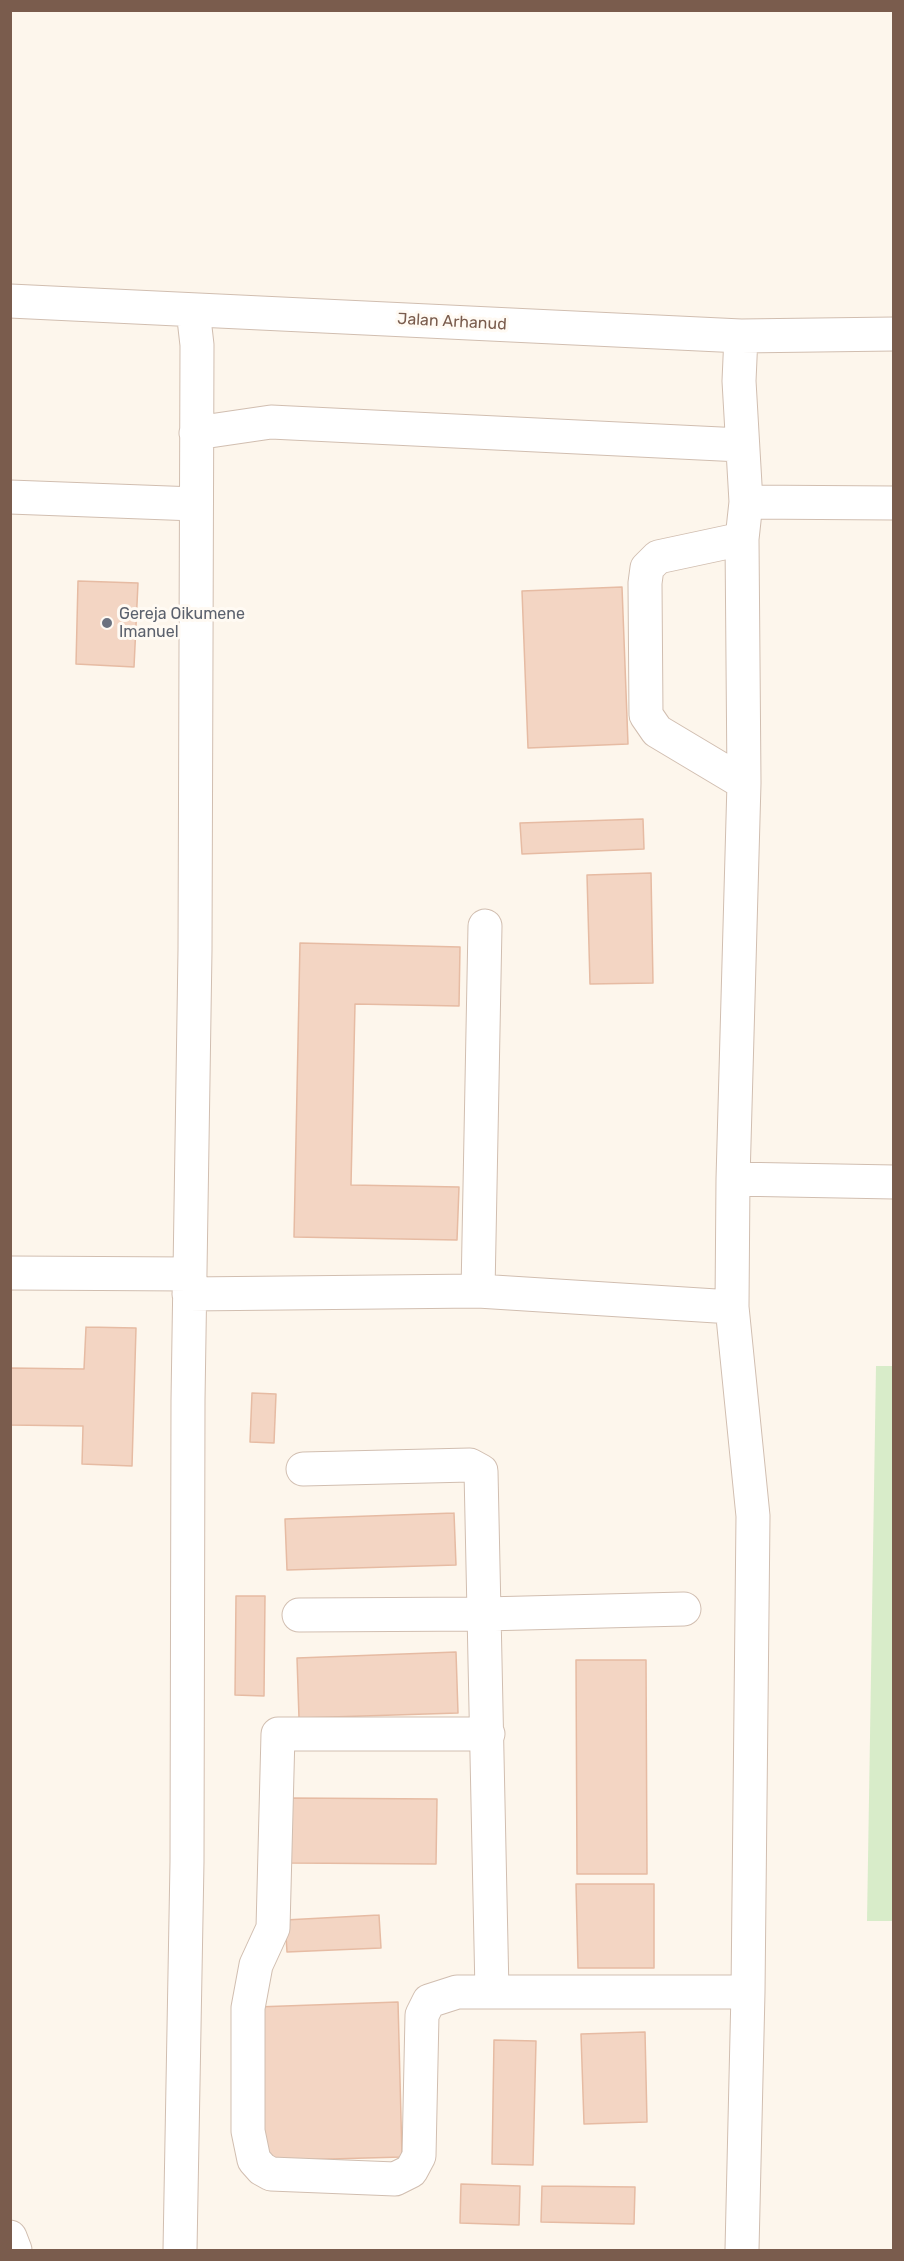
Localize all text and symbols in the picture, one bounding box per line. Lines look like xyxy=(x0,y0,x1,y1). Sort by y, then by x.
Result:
street label: Jalan Arhanud xyxy=(397,310,507,334)
place label: Gereja Oikumene Imanuel xyxy=(119,604,245,642)
marker: Gereja Oikumene Imanuel xyxy=(100,616,114,630)

